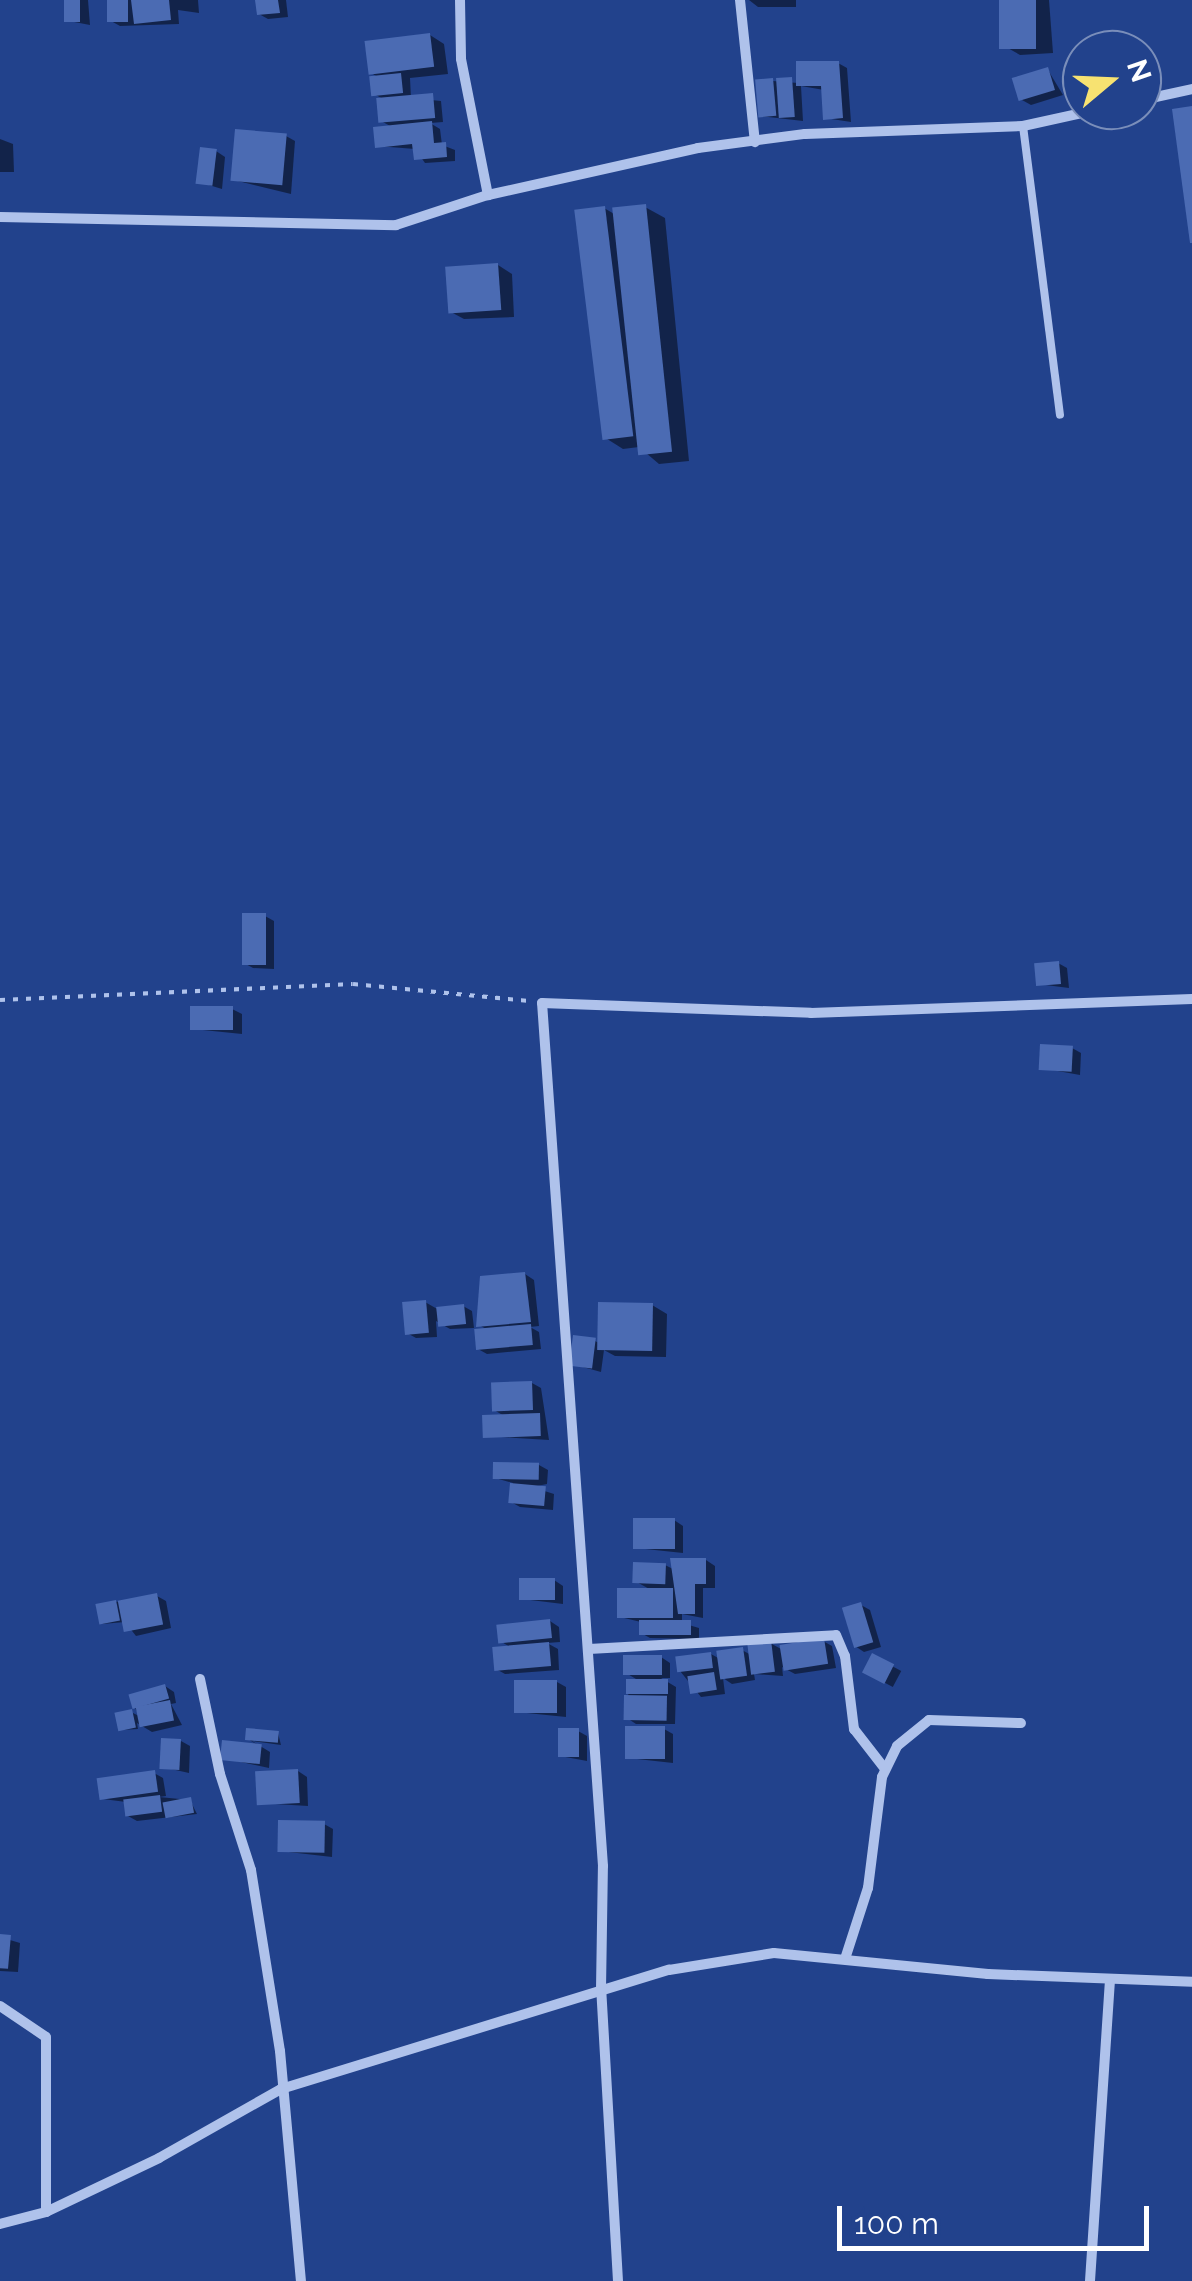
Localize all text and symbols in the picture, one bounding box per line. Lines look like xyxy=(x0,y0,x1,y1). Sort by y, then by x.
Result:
north arrow xyxy=(1062,30,1162,130)
text: N xyxy=(1120,55,1158,86)
scale bar xyxy=(842,2186,1154,2248)
text: 100 m xyxy=(854,2206,939,2241)

